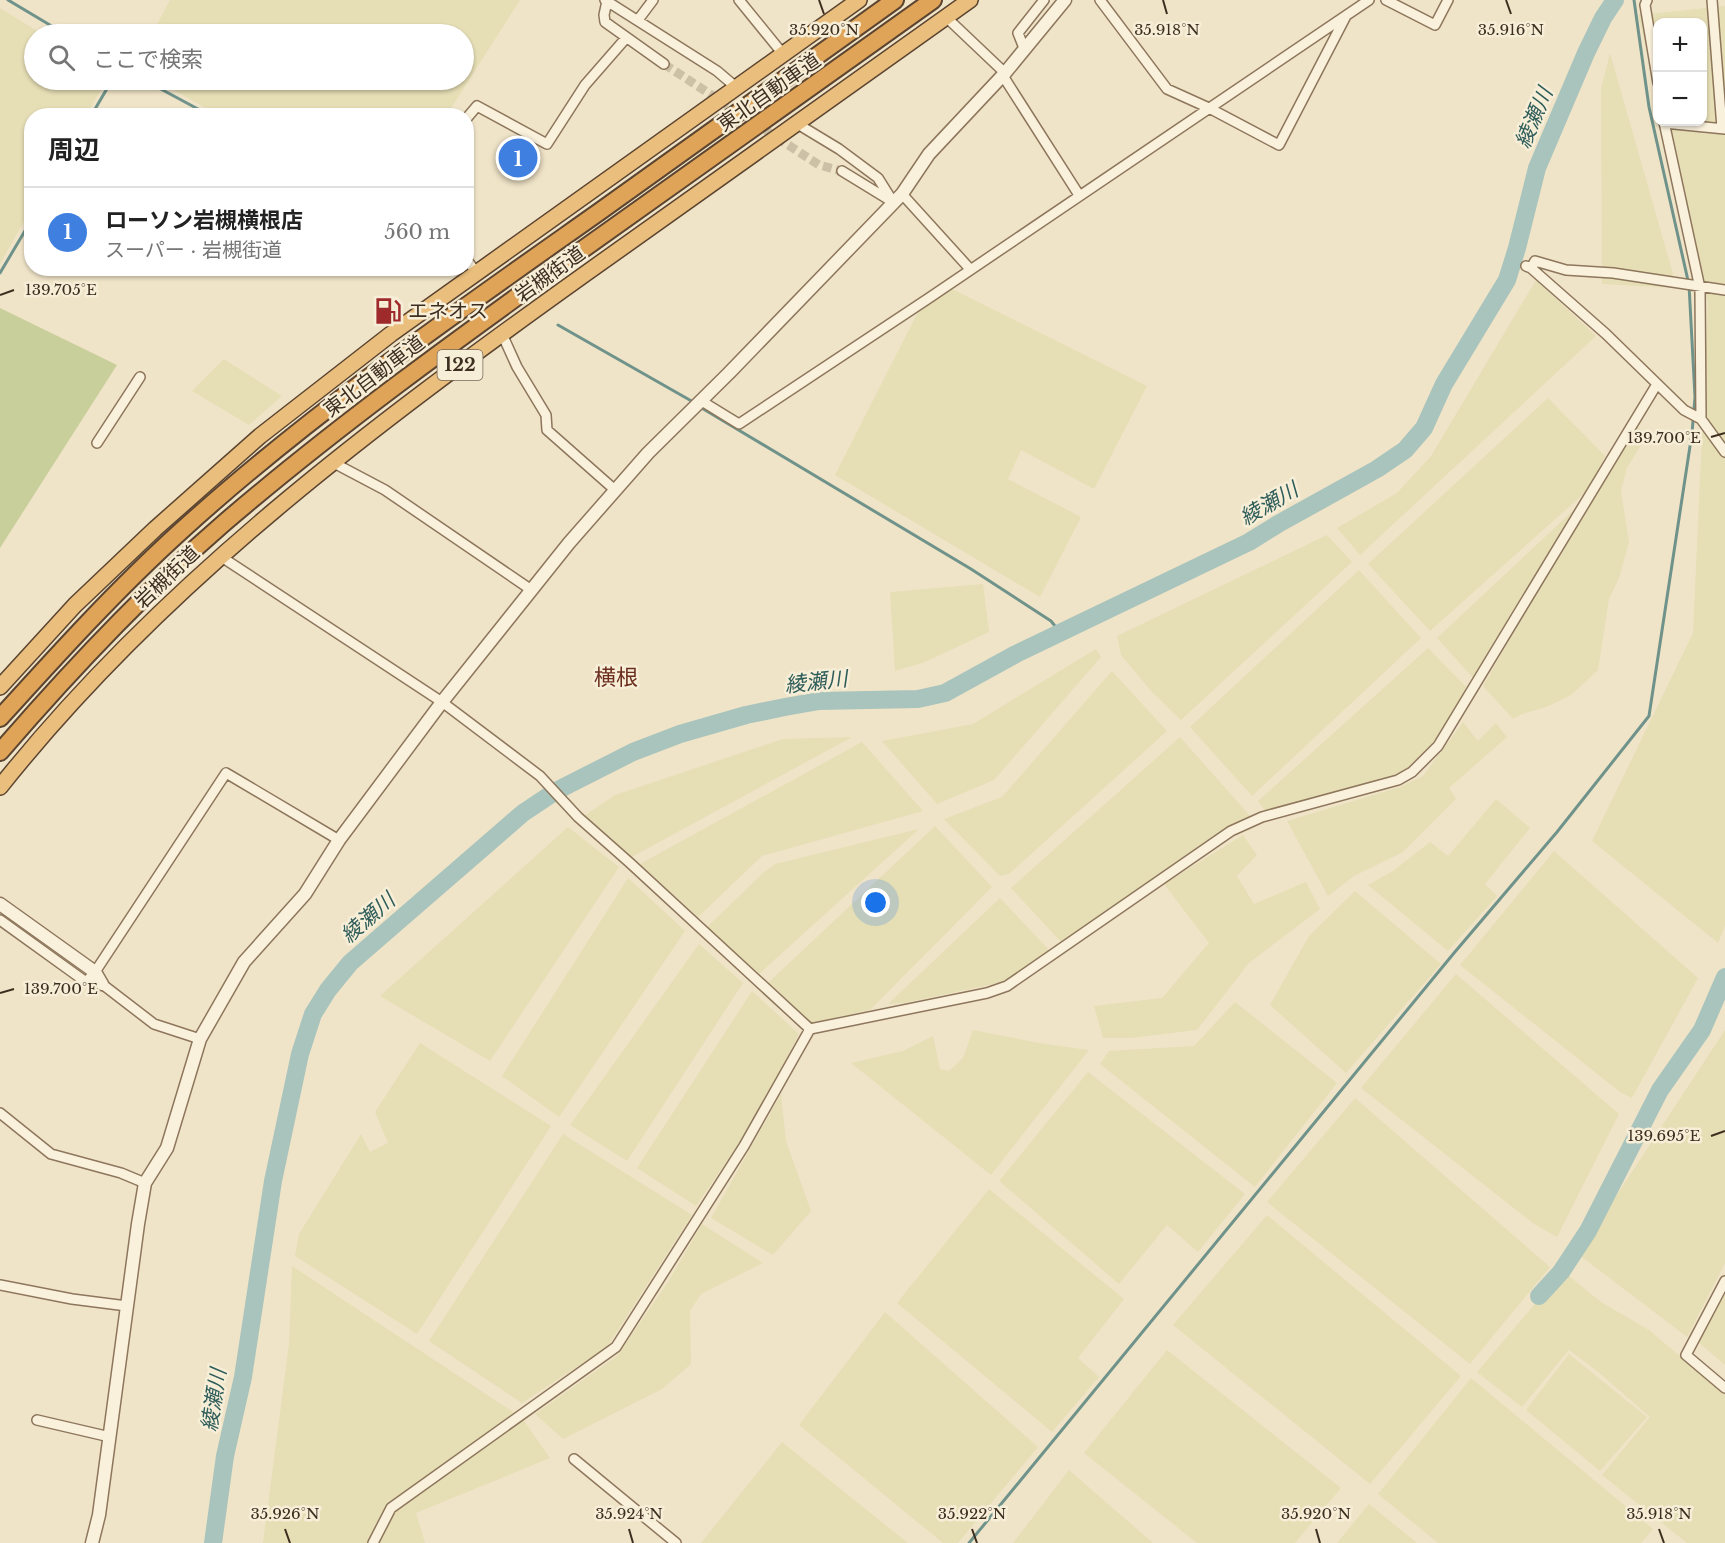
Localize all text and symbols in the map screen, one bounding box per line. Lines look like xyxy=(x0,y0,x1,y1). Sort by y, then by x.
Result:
map controls xyxy=(1653,18,1707,126)
button: + xyxy=(1653,18,1707,72)
text: 35.920°N xyxy=(789,20,859,39)
text: 35.918°N xyxy=(1134,20,1200,39)
text: 35.916°N xyxy=(1478,20,1544,39)
search box xyxy=(24,24,474,90)
icon: search xyxy=(45,41,78,74)
text: ここで検索 xyxy=(93,46,203,73)
street label: 東北自動車道 xyxy=(713,48,825,136)
button: − xyxy=(1653,72,1707,126)
water label: 綾瀬川 xyxy=(1510,82,1559,152)
text: 周辺 xyxy=(48,134,100,166)
pin: 1 xyxy=(498,136,538,180)
text: ローソン岩槻横根店 xyxy=(105,207,303,234)
text: 1 xyxy=(63,220,72,244)
text: 560 m xyxy=(384,220,450,244)
text: スーパー · 岩槻街道 xyxy=(105,238,282,262)
street label: 岩槻街道 xyxy=(511,241,589,307)
text: 139.705°E xyxy=(25,280,97,299)
fuel station icon: エネオス xyxy=(373,296,403,326)
place label: エネオス xyxy=(408,299,488,323)
street label: 東北自動車道 xyxy=(319,330,429,422)
road number: 122 xyxy=(438,350,482,380)
text: 139.700°E xyxy=(1627,428,1701,447)
water label: 綾瀬川 xyxy=(1235,476,1305,531)
street label: 岩槻街道 xyxy=(130,541,204,613)
district label: 横根 xyxy=(594,664,638,691)
water label: 綾瀬川 xyxy=(783,666,851,698)
water label: 綾瀬川 xyxy=(336,886,402,948)
your location xyxy=(861,888,890,917)
text: 139.700°E xyxy=(24,979,98,998)
text: 139.695°E xyxy=(1628,1126,1701,1145)
water label: 綾瀬川 xyxy=(196,1365,232,1433)
text: 35.926°N xyxy=(251,1504,319,1523)
text: 35.924°N xyxy=(595,1504,663,1523)
text: 35.922°N xyxy=(938,1504,1006,1523)
text: 35.920°N xyxy=(1281,1504,1351,1523)
text: 35.918°N xyxy=(1626,1504,1692,1523)

